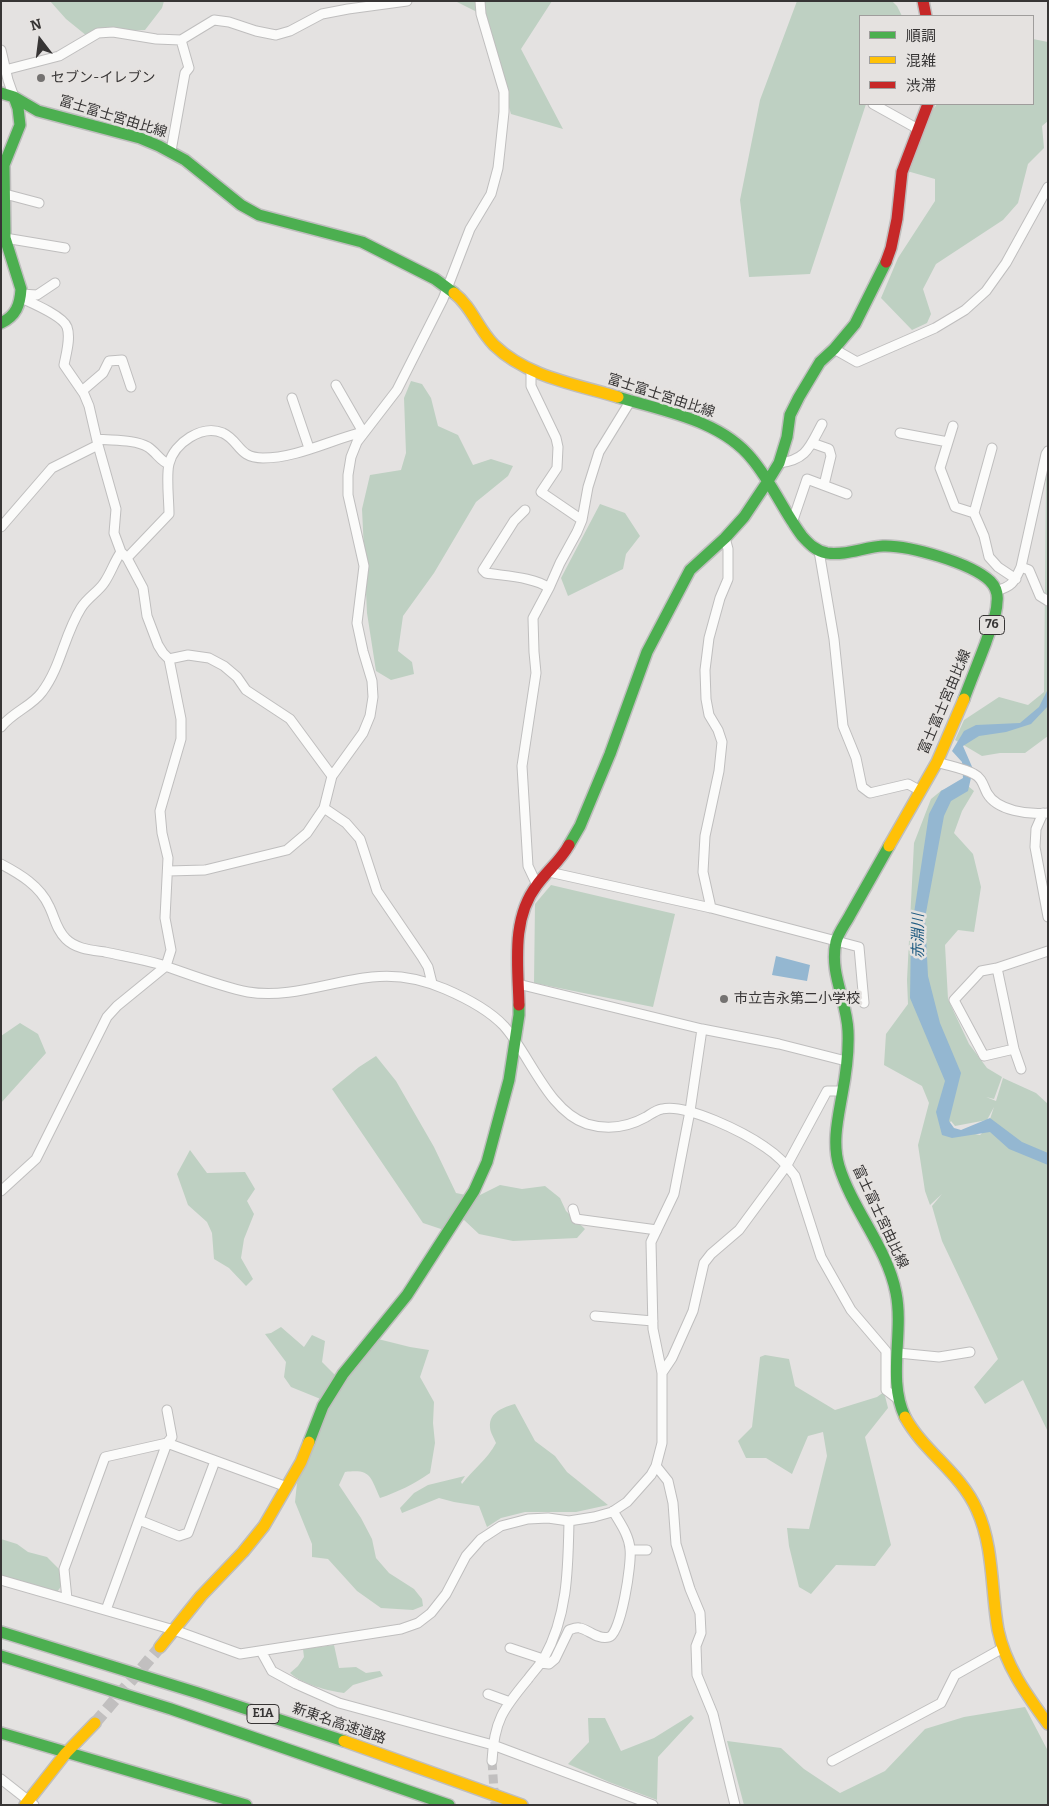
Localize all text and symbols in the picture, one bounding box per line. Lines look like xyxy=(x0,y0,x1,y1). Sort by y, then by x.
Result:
north arrow xyxy=(15,15,65,65)
text: N xyxy=(29,15,43,35)
legend xyxy=(859,15,1034,105)
text: 順調 xyxy=(906,27,936,45)
text: 混雑 xyxy=(906,52,936,70)
place label: セブン-イレブン xyxy=(51,70,155,86)
marker: セブン-イレブン xyxy=(35,72,47,84)
text: 渋滞 xyxy=(906,77,936,95)
street label: 富士富士宮由比線 xyxy=(57,93,169,141)
street label: 富士富士宮由比線 xyxy=(605,371,717,421)
road number: 76 xyxy=(980,616,1004,634)
street label: 富士富士宮由比線 xyxy=(915,647,975,757)
water label: 赤淵川 xyxy=(910,914,928,958)
place label: 市立吉永第二小学校 xyxy=(734,991,860,1007)
marker: 市立吉永第二小学校 xyxy=(718,993,730,1005)
street label: 富士富士宮由比線 xyxy=(849,1163,911,1271)
street label: 新東名高速道路 xyxy=(290,1700,388,1748)
road number: E1A xyxy=(247,1705,279,1724)

